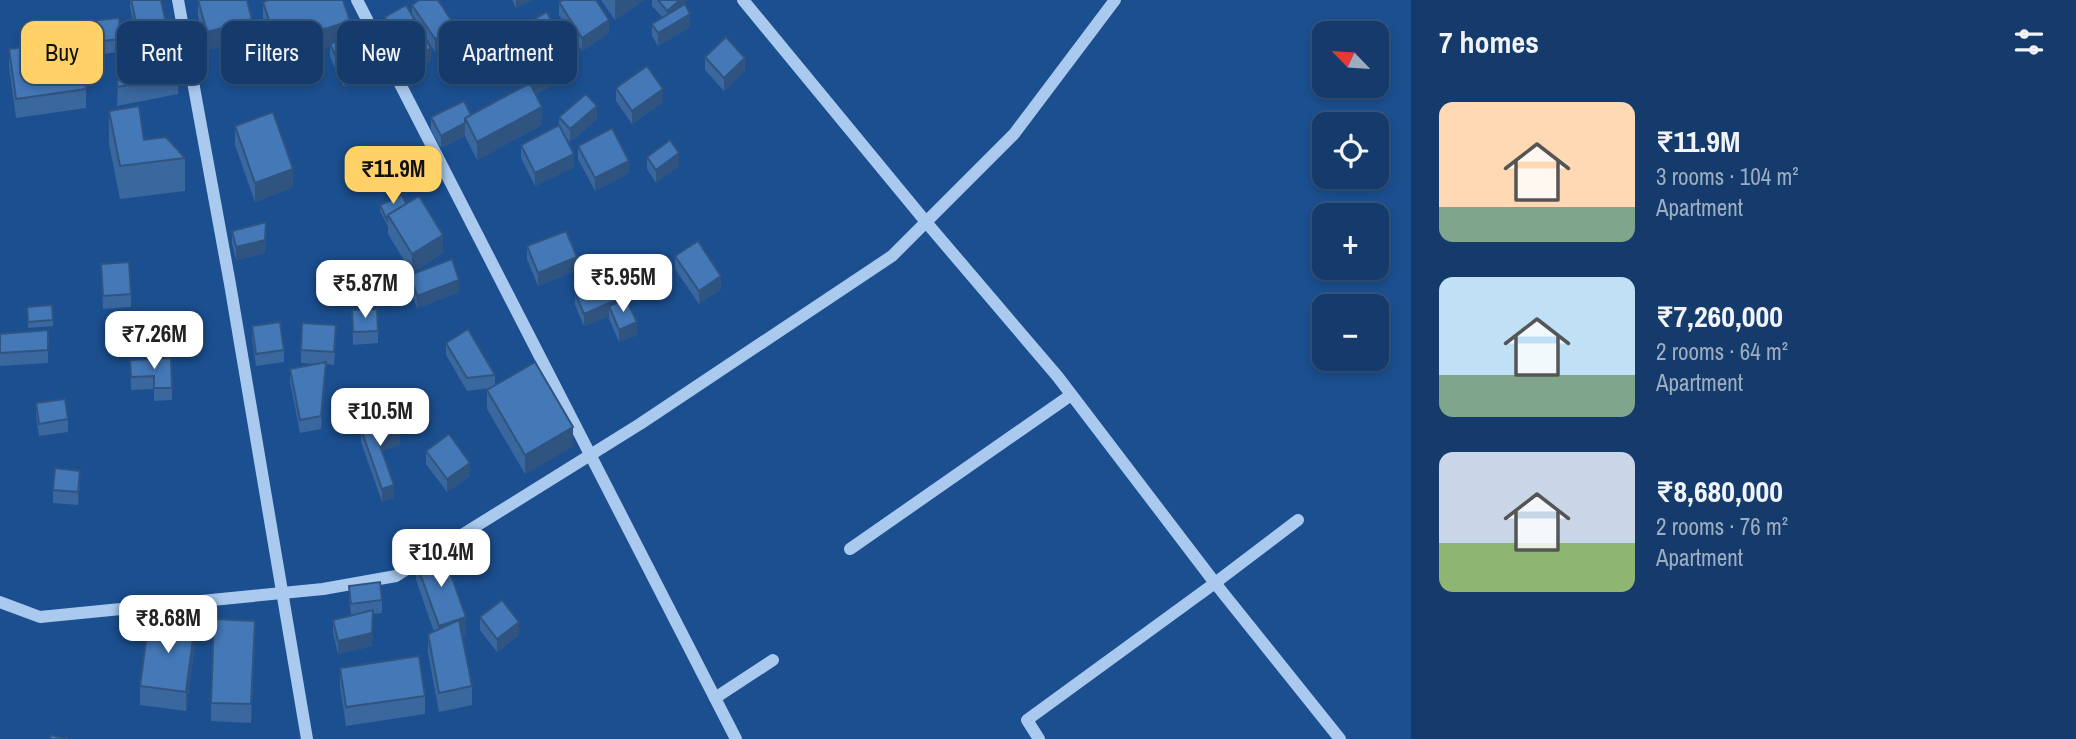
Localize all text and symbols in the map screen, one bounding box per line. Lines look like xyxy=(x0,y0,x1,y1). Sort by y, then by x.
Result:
chip: Buy xyxy=(21,21,103,84)
chip: Rent xyxy=(117,21,207,84)
chip: Filters xyxy=(221,21,323,84)
chip: New xyxy=(337,21,425,84)
chip: Apartment xyxy=(439,21,577,84)
north arrow xyxy=(1312,21,1390,98)
map controls xyxy=(1312,21,1389,371)
text: 7 homes xyxy=(1439,22,1539,62)
icon: filters xyxy=(2010,23,2048,61)
button: locate xyxy=(1312,112,1389,189)
text: ₹11.9M xyxy=(1656,121,1740,161)
icon: home xyxy=(1495,130,1579,214)
pin: ₹11.9M xyxy=(336,146,450,206)
text: ₹11.9M xyxy=(361,153,425,184)
text: 3 rooms · 104 m² xyxy=(1656,161,1799,192)
text: Apartment xyxy=(1656,192,1743,223)
button: + xyxy=(1312,203,1389,280)
pin: ₹5.95M xyxy=(566,254,680,314)
pin: ₹5.87M xyxy=(308,260,422,320)
text: ₹5.95M xyxy=(590,261,656,292)
text: ₹5.87M xyxy=(332,267,398,298)
button: − xyxy=(1312,294,1389,371)
text: ₹7,260,000 xyxy=(1656,296,1783,336)
icon: home xyxy=(1495,305,1579,389)
pin: ₹7.26M xyxy=(97,312,211,371)
text: ₹7.26M xyxy=(121,318,187,349)
text: 2 rooms · 64 m² xyxy=(1656,336,1788,367)
text: Apartment xyxy=(1656,367,1743,398)
pin: ₹10.5M xyxy=(323,388,437,448)
text: ₹10.5M xyxy=(347,395,413,426)
text: ₹8,680,000 xyxy=(1656,471,1783,511)
icon: home xyxy=(1495,480,1579,564)
text: 2 rooms · 76 m² xyxy=(1656,511,1788,542)
pin: ₹10.4M xyxy=(384,530,498,589)
text: ₹10.4M xyxy=(408,536,474,567)
text: Apartment xyxy=(1656,542,1743,573)
pin: ₹8.68M xyxy=(111,596,225,655)
text: ₹8.68M xyxy=(135,602,201,633)

